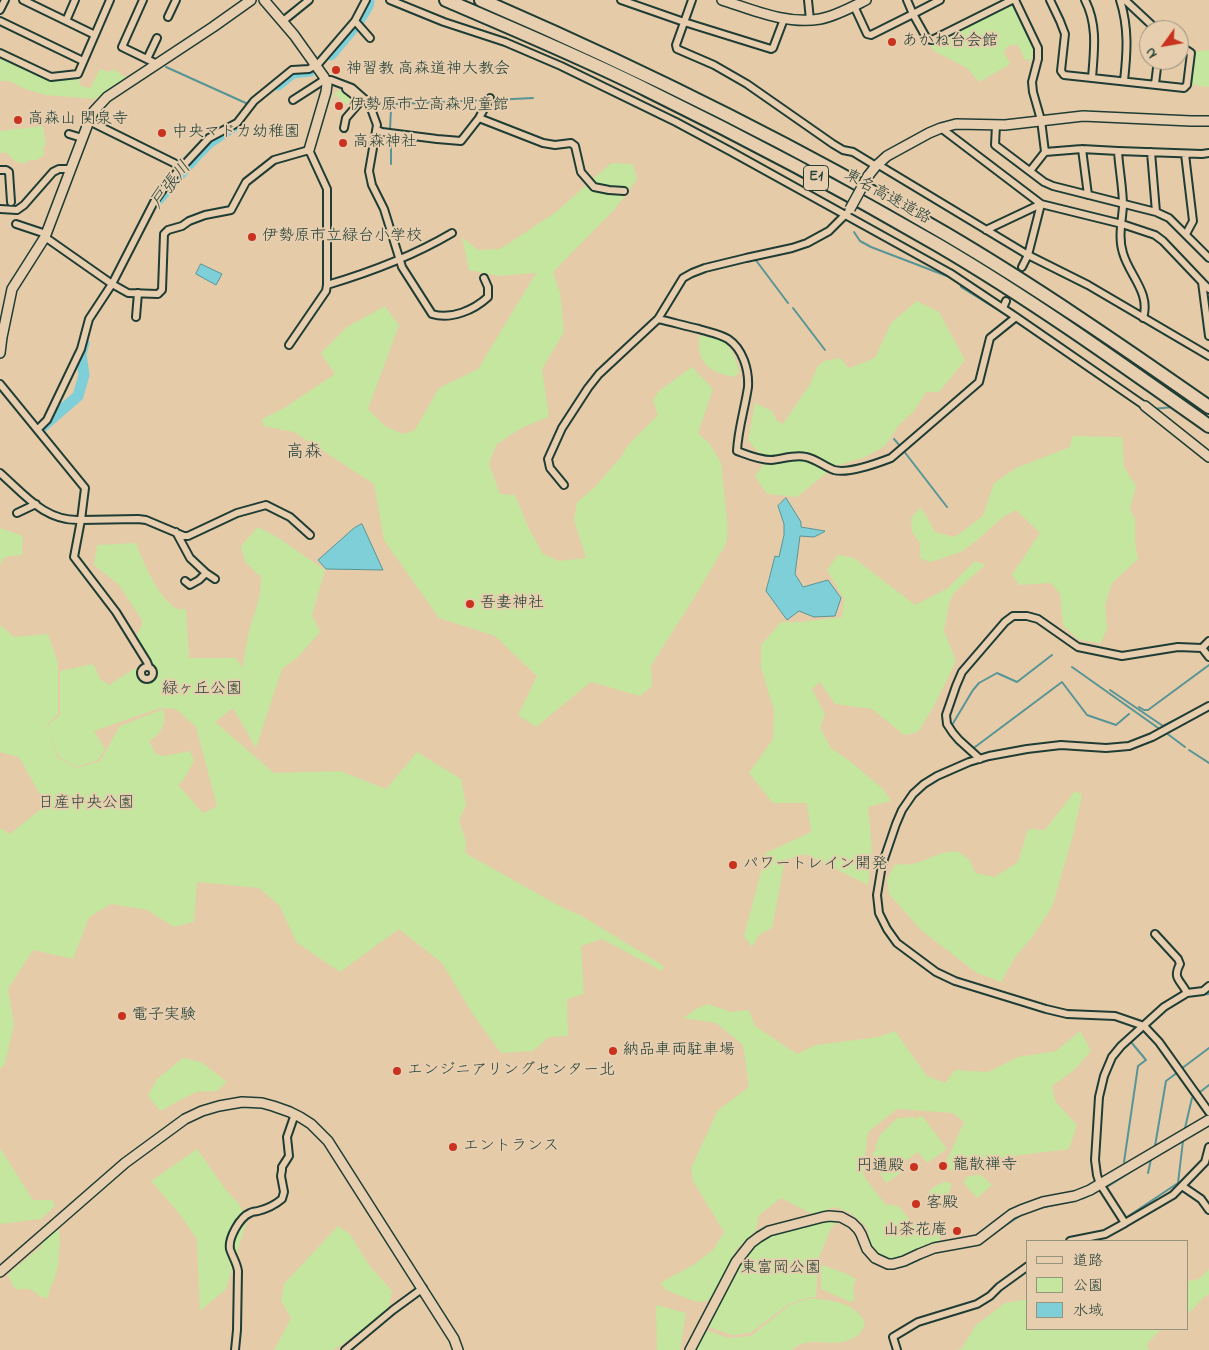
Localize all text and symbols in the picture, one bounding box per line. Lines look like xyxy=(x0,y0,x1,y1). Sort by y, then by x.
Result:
north arrow xyxy=(1139,20,1189,70)
place label: あかね台会館 xyxy=(902,32,998,52)
marker: あかね台会館 xyxy=(886,36,898,48)
text: N xyxy=(1140,43,1163,62)
place label: 神習教 高森道神大教会 xyxy=(346,60,510,80)
marker: 神習教 高森道神大教会 xyxy=(330,64,342,76)
place label: 伊勢原市立高森児童館 xyxy=(349,96,509,116)
marker: 伊勢原市立高森児童館 xyxy=(333,100,345,112)
place label: 高森山 関泉寺 xyxy=(28,110,128,130)
marker: 高森山 関泉寺 xyxy=(12,114,24,126)
place label: 中央マドカ幼稚園 xyxy=(172,123,300,143)
marker: 中央マドカ幼稚園 xyxy=(156,127,168,139)
place label: 高森神社 xyxy=(353,133,417,153)
marker: 高森神社 xyxy=(337,137,349,149)
water label: 戸張川 xyxy=(147,158,197,214)
road number: E1 xyxy=(804,166,828,190)
street label: 東名高速道路 xyxy=(840,166,934,230)
place label: 伊勢原市立緑台小学校 xyxy=(262,227,422,247)
marker: 伊勢原市立緑台小学校 xyxy=(246,231,258,243)
district label: 高森 xyxy=(286,443,322,465)
place label: 吾妻神社 xyxy=(480,594,544,614)
marker: 吾妻神社 xyxy=(464,598,476,610)
park label: 緑ヶ丘公園 xyxy=(162,680,242,700)
park label: 日産中央公園 xyxy=(38,794,134,814)
place label: パワートレイン開発 xyxy=(743,855,887,875)
marker: パワートレイン開発 xyxy=(727,859,739,871)
place label: 電子実験 xyxy=(132,1006,196,1026)
marker: 電子実験 xyxy=(116,1010,128,1022)
place label: 納品車両駐車場 xyxy=(623,1041,735,1061)
marker: 納品車両駐車場 xyxy=(607,1045,619,1057)
place label: エンジニアリングセンター北 xyxy=(407,1061,615,1081)
marker: エンジニアリングセンター北 xyxy=(391,1065,403,1077)
place label: エントランス xyxy=(463,1137,559,1157)
marker: エントランス xyxy=(447,1141,459,1153)
place label: 龍散禅寺 xyxy=(953,1156,1017,1176)
place label: 円通殿 xyxy=(856,1157,904,1177)
marker: 龍散禅寺 xyxy=(937,1160,949,1172)
marker: 円通殿 xyxy=(908,1161,920,1173)
place label: 客殿 xyxy=(926,1194,958,1214)
marker: 客殿 xyxy=(910,1198,922,1210)
place label: 山茶花庵 xyxy=(883,1221,947,1241)
marker: 山茶花庵 xyxy=(951,1225,963,1237)
legend xyxy=(1026,1240,1189,1330)
text: 道路 xyxy=(1073,1250,1103,1272)
park label: 東富岡公園 xyxy=(741,1259,821,1279)
text: 公園 xyxy=(1073,1275,1103,1297)
text: 水域 xyxy=(1073,1300,1103,1322)

